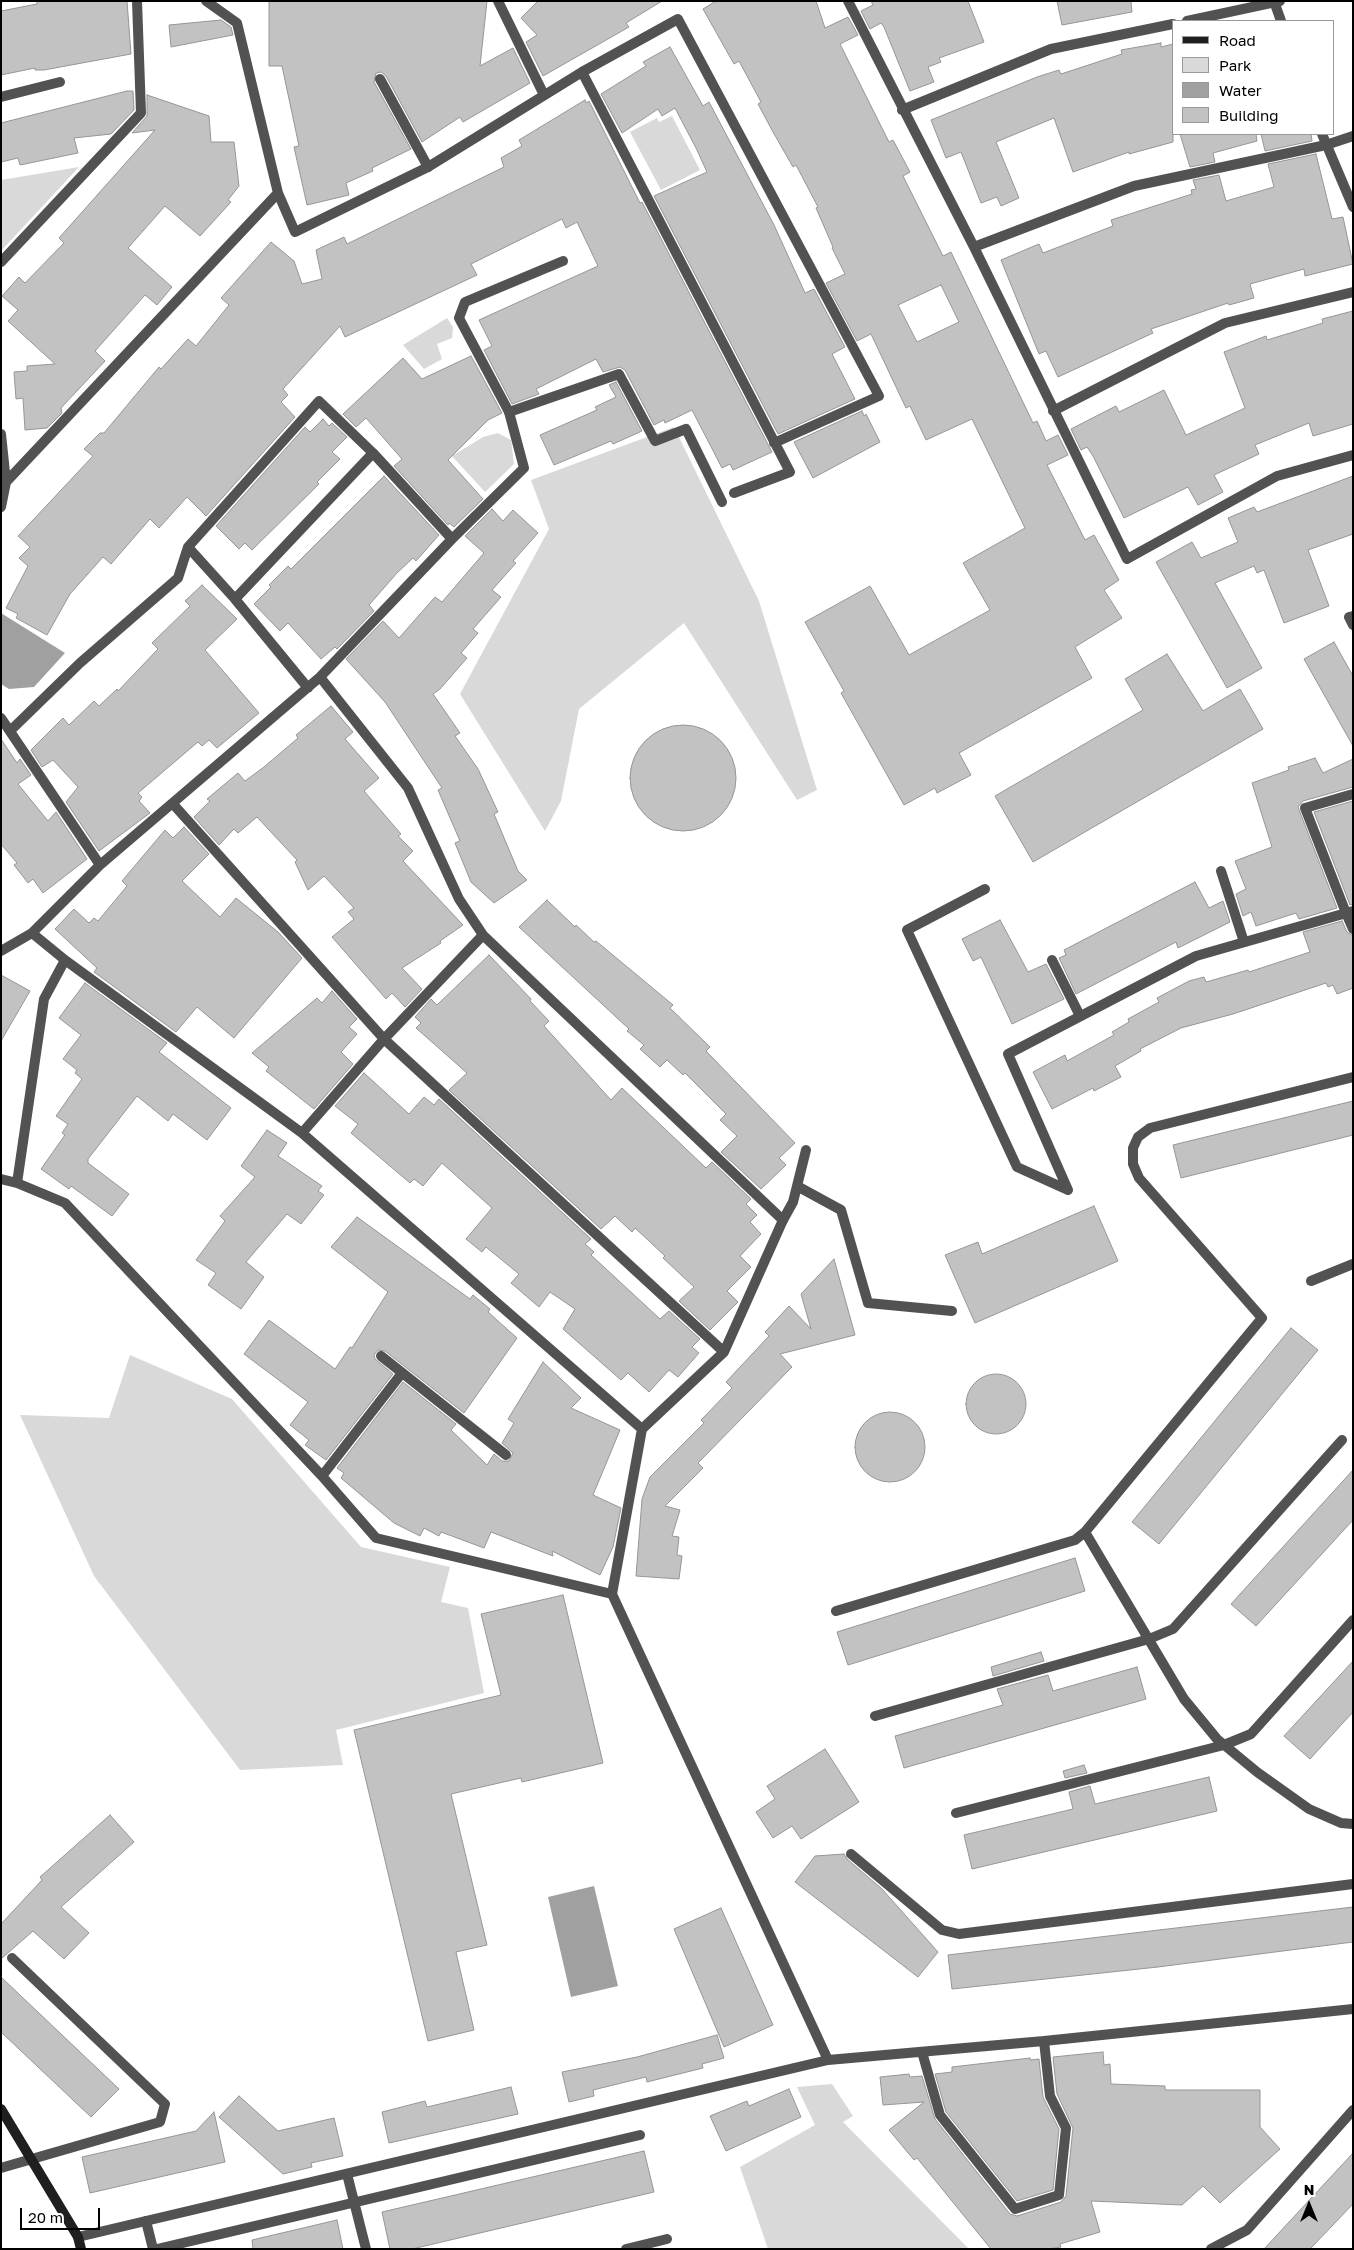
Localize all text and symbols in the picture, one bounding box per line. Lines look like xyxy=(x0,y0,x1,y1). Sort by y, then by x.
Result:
legend xyxy=(1172,20,1334,135)
text: Road xyxy=(1219,31,1256,49)
text: Park xyxy=(1219,56,1251,74)
text: Water xyxy=(1219,81,1262,99)
text: Building xyxy=(1219,106,1279,124)
north arrow xyxy=(1284,2180,1334,2230)
text: N xyxy=(1304,2181,1314,2198)
scale bar xyxy=(22,2198,102,2230)
text: 20 m xyxy=(28,2208,63,2226)

